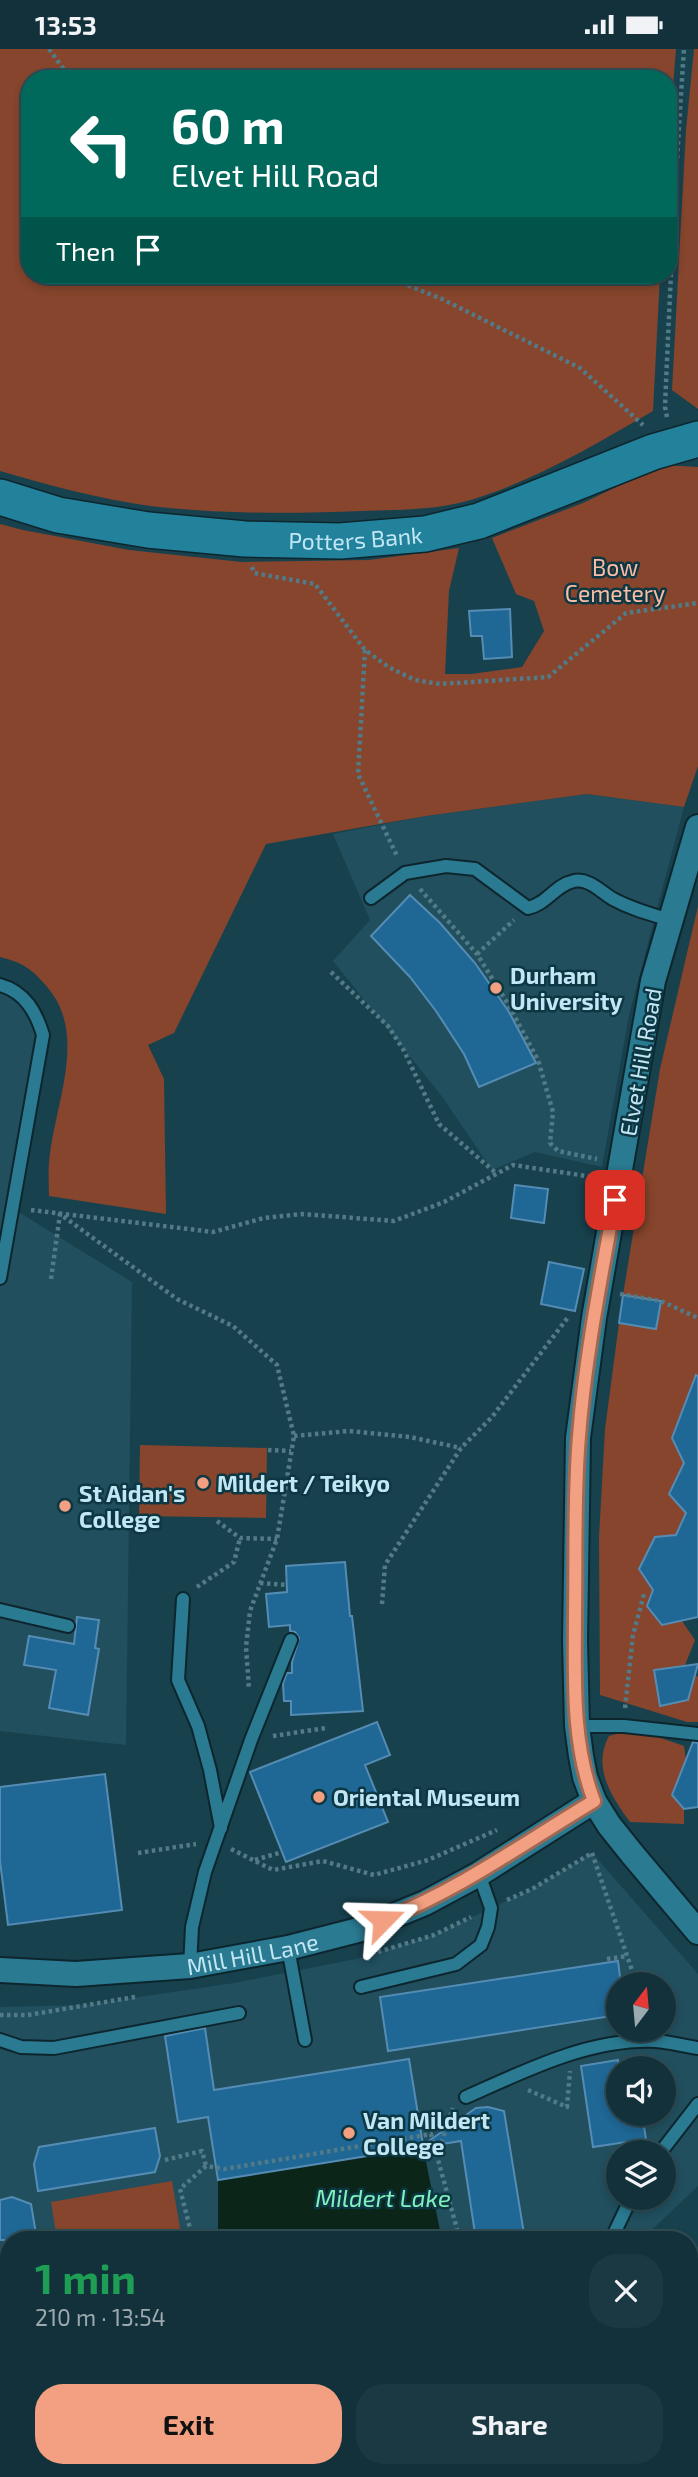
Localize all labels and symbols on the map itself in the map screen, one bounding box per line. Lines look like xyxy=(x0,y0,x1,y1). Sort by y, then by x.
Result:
street label: Potters Bank xyxy=(288,520,424,555)
park label: Bow Cemetery xyxy=(565,553,665,607)
place label: Durham University xyxy=(510,961,623,1015)
marker: Durham University xyxy=(488,980,504,996)
street label: Elvet Hill Road xyxy=(613,986,667,1138)
pin xyxy=(585,1170,645,1230)
place label: Mildert / Teikyo xyxy=(217,1469,390,1497)
marker: Mildert / Teikyo xyxy=(195,1475,211,1491)
place label: St Aidan's College xyxy=(79,1479,185,1533)
marker: St Aidan's College xyxy=(57,1498,73,1514)
place label: Oriental Museum xyxy=(333,1783,520,1811)
marker: Oriental Museum xyxy=(311,1789,327,1805)
position arrow xyxy=(346,1883,420,1957)
street label: Mill Hill Lane xyxy=(184,1927,321,1980)
north arrow xyxy=(606,1972,676,2042)
place label: Van Mildert College xyxy=(363,2106,490,2160)
marker: Van Mildert College xyxy=(341,2125,357,2141)
water label: Mildert Lake xyxy=(315,2183,451,2212)

